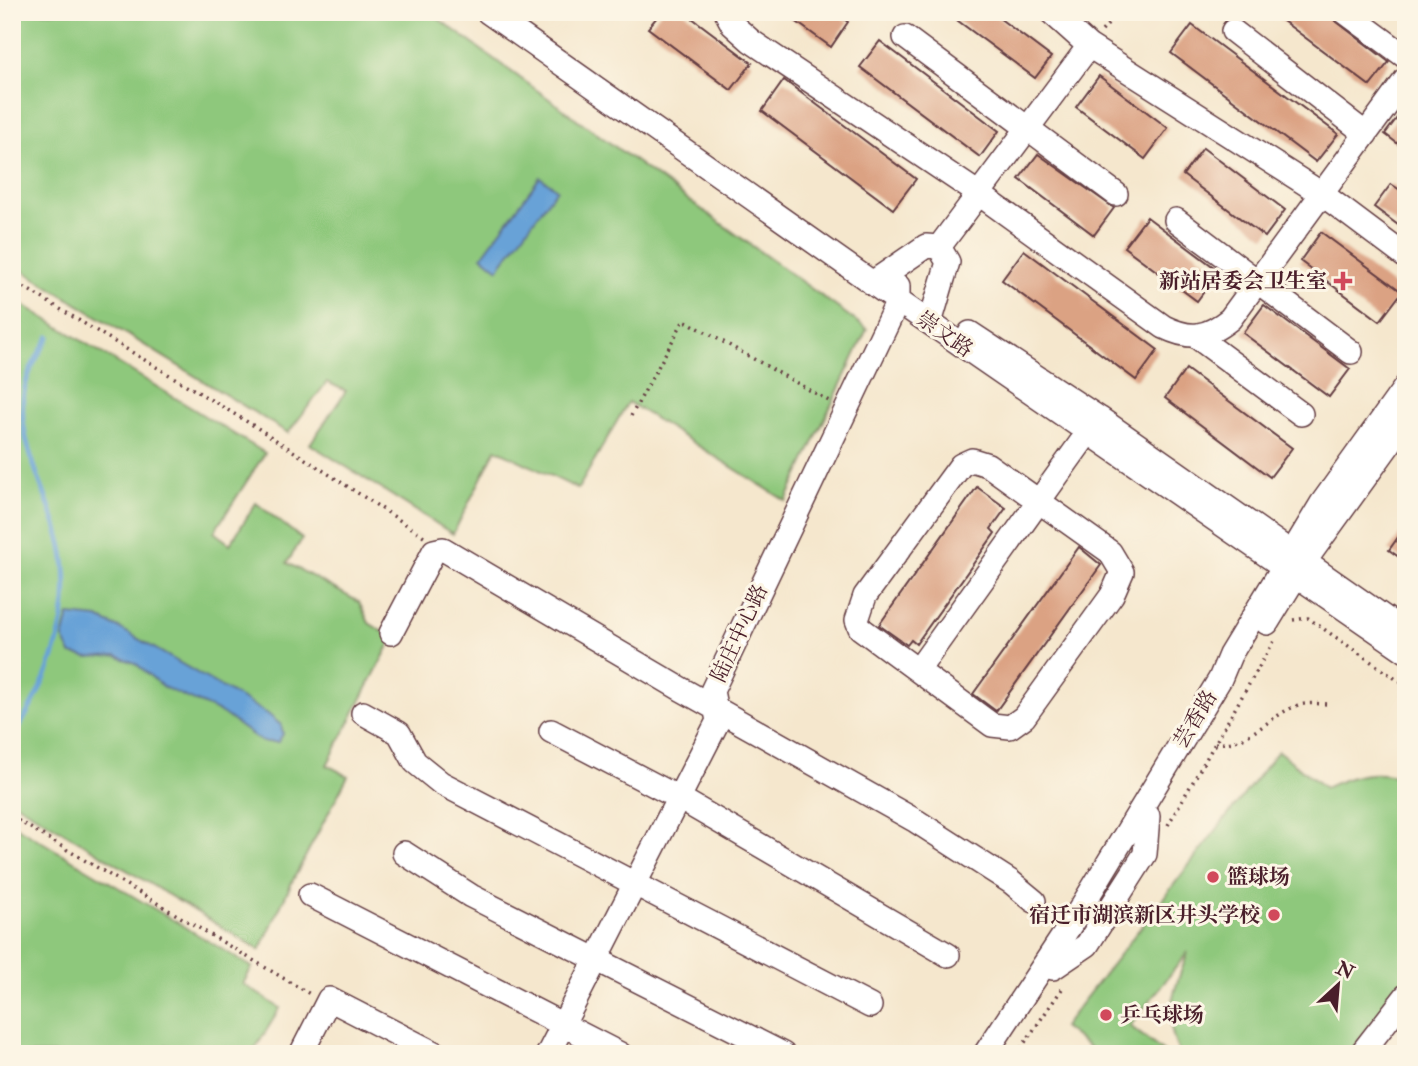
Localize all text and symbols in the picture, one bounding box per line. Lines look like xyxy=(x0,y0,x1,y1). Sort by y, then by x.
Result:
place label: 新站居委会卫生室 xyxy=(1159,268,1327,295)
marker: 新站居委会卫生室 xyxy=(1333,271,1353,291)
street label: 崇文路 xyxy=(911,305,978,364)
street label: 陆庄中心路 xyxy=(705,580,774,686)
street label: 芸香路 xyxy=(1168,685,1223,753)
place label: 篮球场 xyxy=(1227,864,1290,891)
marker: 篮球场 xyxy=(1205,869,1221,885)
place label: 宿迁市湖滨新区井头学校 xyxy=(1029,902,1260,929)
marker: 宿迁市湖滨新区井头学校 xyxy=(1266,907,1282,923)
north arrow xyxy=(1302,950,1372,1020)
text: N xyxy=(1331,956,1359,986)
place label: 乒乓球场 xyxy=(1120,1002,1204,1029)
marker: 乒乓球场 xyxy=(1098,1007,1114,1023)

